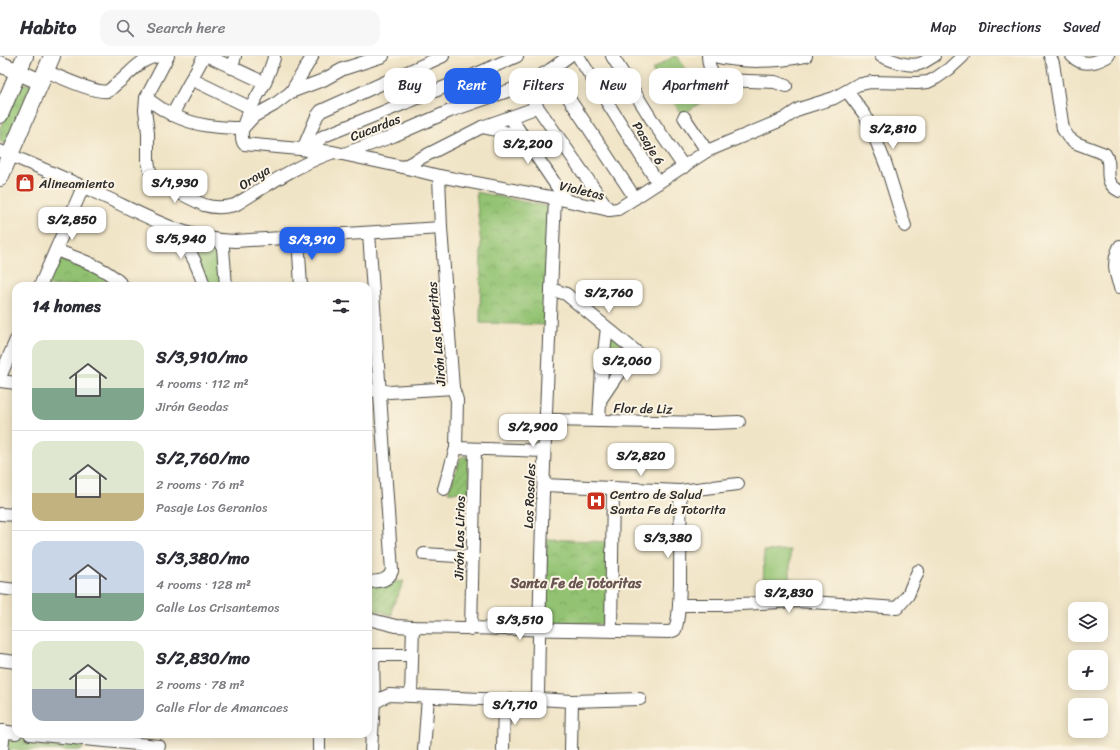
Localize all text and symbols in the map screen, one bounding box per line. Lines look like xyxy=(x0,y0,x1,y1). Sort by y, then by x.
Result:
search box xyxy=(100,10,380,46)
text: Habito xyxy=(20,11,76,44)
text: Search here xyxy=(146,15,225,41)
text: Map xyxy=(930,15,956,40)
text: Directions xyxy=(978,15,1041,40)
text: Saved xyxy=(1063,15,1100,40)
icon: search xyxy=(114,17,136,39)
chip: Buy xyxy=(384,68,436,104)
chip: Rent xyxy=(444,68,501,104)
chip: Filters xyxy=(509,68,578,104)
chip: New xyxy=(586,68,641,104)
chip: Apartment xyxy=(649,68,743,104)
street label: Cucardas xyxy=(346,107,405,148)
pin: S/2,810 xyxy=(856,116,930,150)
street label: Pasaje 6 xyxy=(626,117,671,170)
text: S/2,810 xyxy=(869,117,917,140)
pin: S/2,200 xyxy=(491,131,565,165)
text: S/2,200 xyxy=(503,132,553,155)
street label: Oroya xyxy=(234,159,275,196)
pin: S/1,930 xyxy=(138,170,212,204)
text: S/1,930 xyxy=(151,171,199,194)
shop icon: Alineamiento xyxy=(14,172,36,194)
place label: Alineamiento xyxy=(38,172,115,195)
street label: Violetas xyxy=(557,174,607,207)
pin: S/2,850 xyxy=(35,207,109,241)
text: S/2,850 xyxy=(47,208,97,231)
pin: S/5,940 xyxy=(144,226,218,260)
text: S/5,940 xyxy=(156,227,206,250)
pin: S/3,910 xyxy=(275,227,349,261)
text: S/3,910 xyxy=(288,228,336,251)
street label: Jirón Las Lateritas xyxy=(420,280,453,388)
pin: S/2,760 xyxy=(572,280,646,314)
text: S/2,760 xyxy=(585,281,633,304)
text: 14 homes xyxy=(32,291,101,321)
icon: filters xyxy=(330,295,352,317)
text: S/3,910/mo xyxy=(156,342,248,372)
pin: S/2,060 xyxy=(590,348,664,382)
text: S/2,060 xyxy=(602,349,652,372)
icon: home xyxy=(64,356,112,404)
text: 4 rooms · 112 m² xyxy=(156,372,249,395)
text: Jirón Geodas xyxy=(156,395,229,418)
street label: Flor de Liz xyxy=(613,396,673,421)
pin: S/2,900 xyxy=(496,414,570,448)
text: S/2,900 xyxy=(508,415,558,438)
text: S/2,760/mo xyxy=(156,443,250,473)
pin: S/2,820 xyxy=(604,443,678,477)
text: S/2,820 xyxy=(616,444,666,467)
icon: home xyxy=(64,457,112,505)
street label: Los Rosales xyxy=(517,462,542,529)
text: 2 rooms · 76 m² xyxy=(156,473,244,496)
place label: Centro de Salud Santa Fe de Totorita xyxy=(610,483,726,521)
hospital icon: Centro de Salud Santa Fe de Totorita xyxy=(585,490,607,512)
text: Pasaje Los Geranios xyxy=(156,496,267,519)
street label: Jirón Los Lirios xyxy=(447,496,472,581)
pin: S/3,380 xyxy=(631,525,705,559)
text: S/3,380 xyxy=(644,526,692,549)
text: S/3,380/mo xyxy=(156,543,249,573)
icon: home xyxy=(64,557,112,605)
district label: Santa Fe de Totoritas xyxy=(510,571,642,596)
text: 4 rooms · 128 m² xyxy=(156,573,251,596)
pin: S/2,830 xyxy=(752,580,826,614)
text: S/2,830 xyxy=(765,581,813,604)
text: Calle Los Crisantemos xyxy=(156,596,279,619)
map controls xyxy=(1068,602,1108,738)
button: layers xyxy=(1068,602,1108,642)
pin: S/3,510 xyxy=(483,607,557,641)
text: S/3,510 xyxy=(497,608,543,631)
text: S/2,830/mo xyxy=(156,643,250,673)
button: + xyxy=(1068,650,1108,690)
icon: home xyxy=(64,657,112,705)
text: 2 rooms · 78 m² xyxy=(156,673,245,696)
pin: S/1,710 xyxy=(478,692,552,726)
text: S/1,710 xyxy=(493,693,537,716)
text: Calle Flor de Amancaes xyxy=(156,696,288,719)
button: − xyxy=(1068,698,1108,738)

